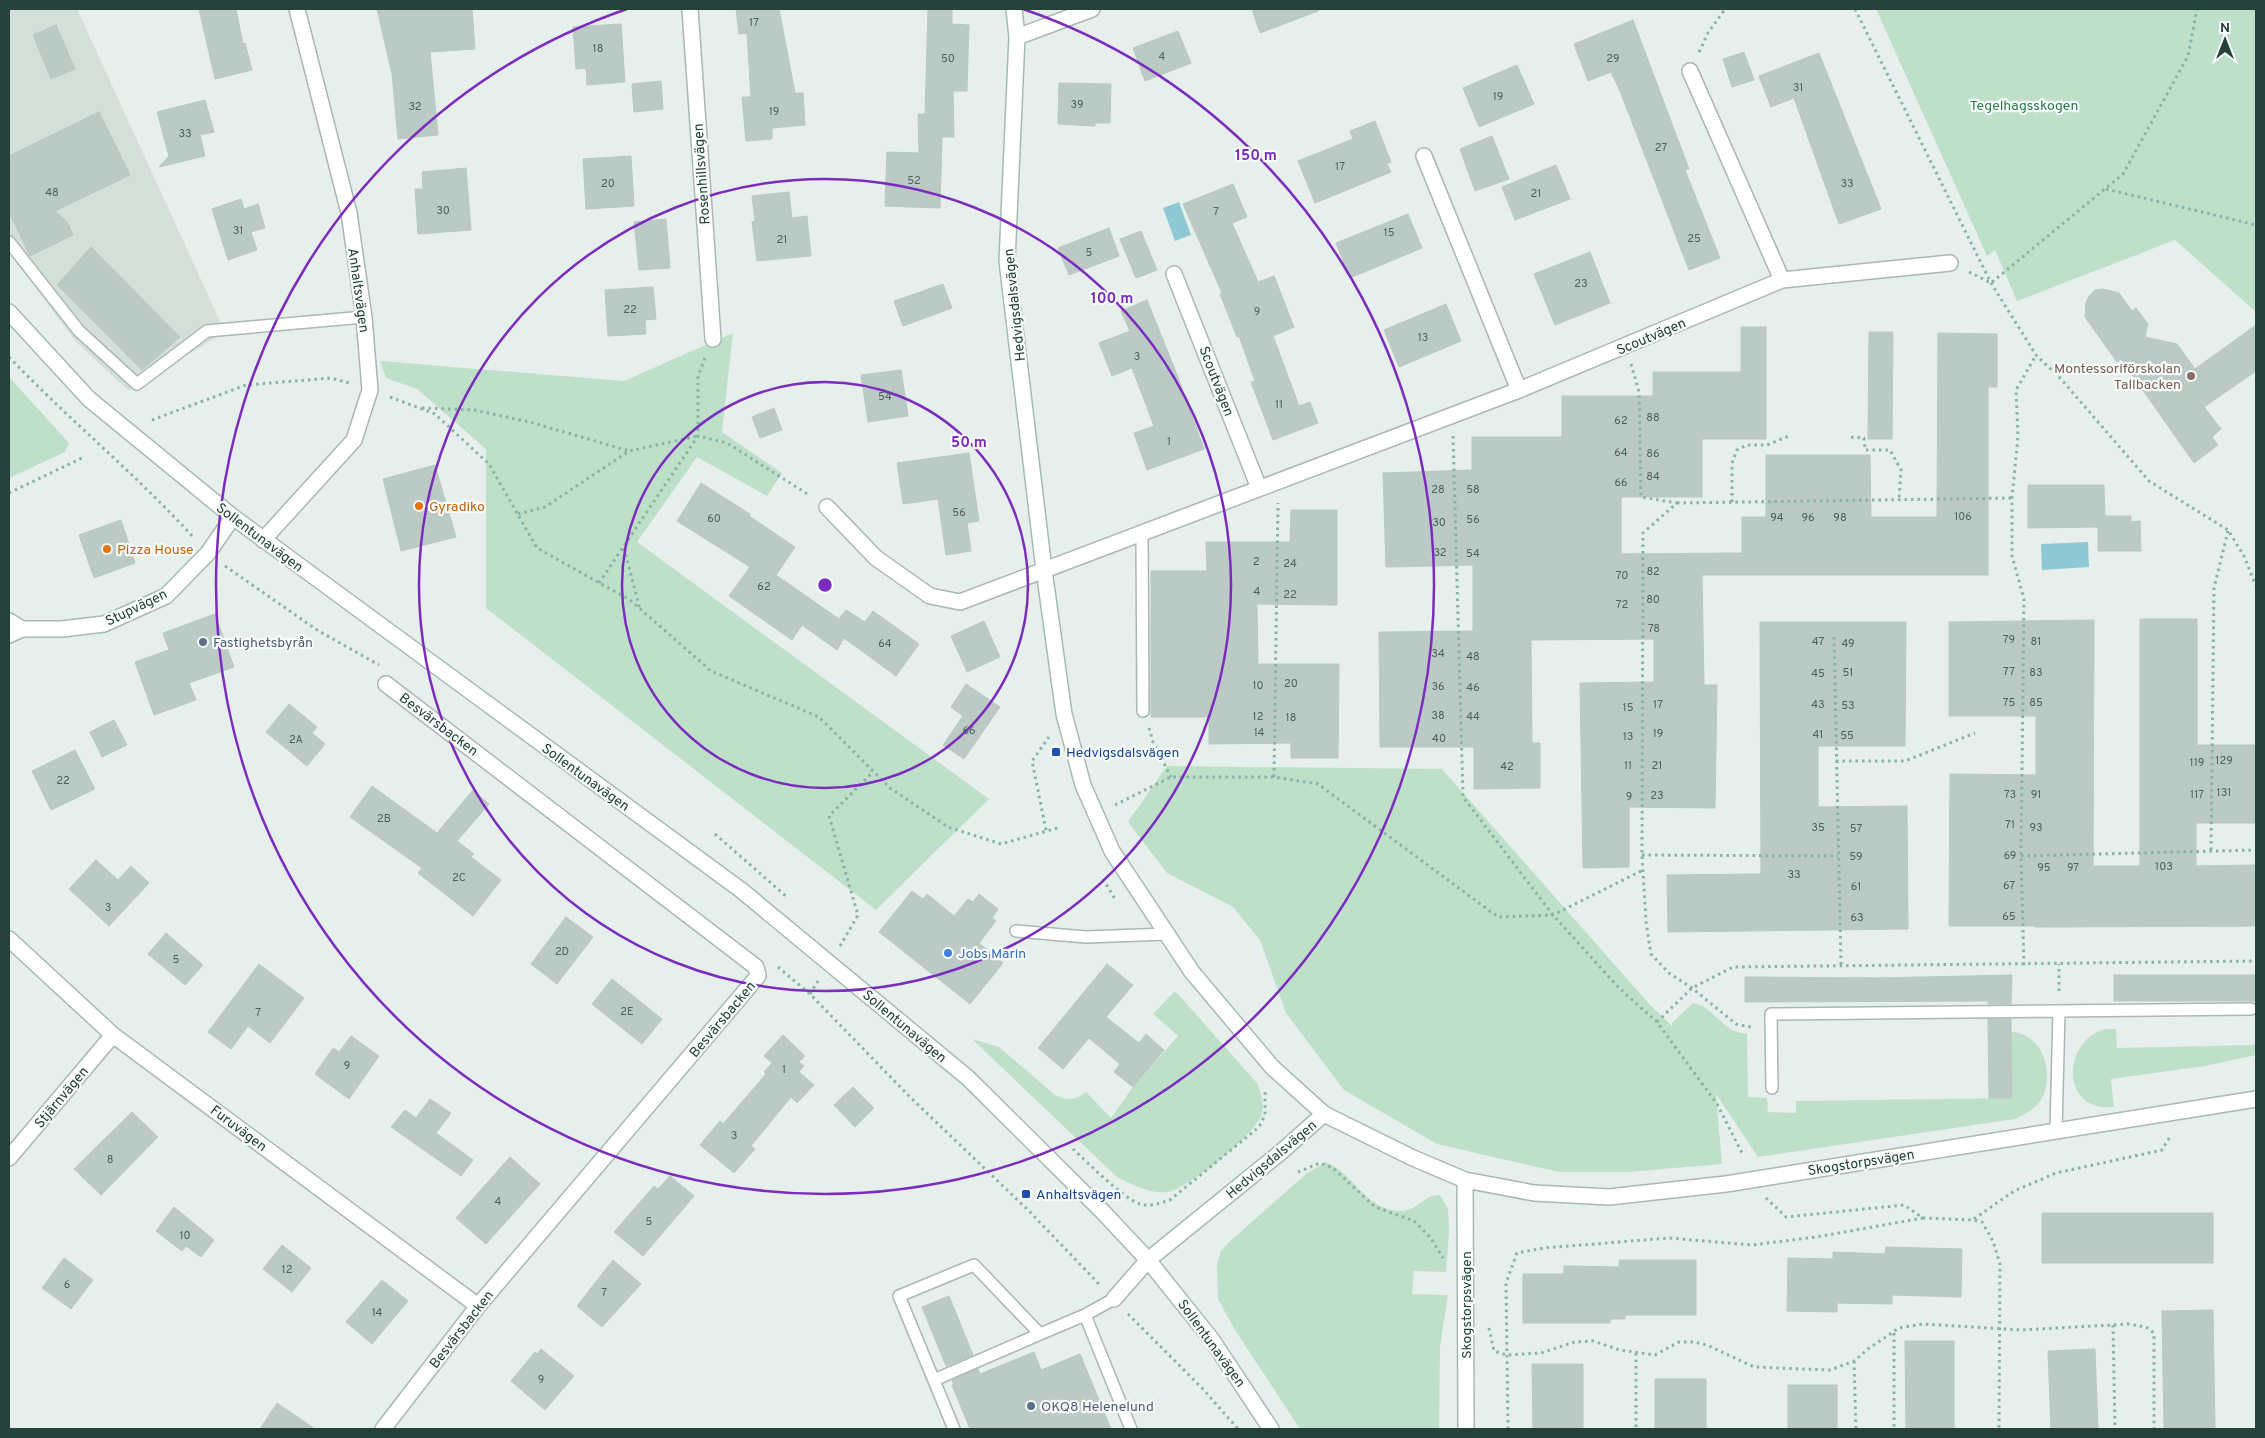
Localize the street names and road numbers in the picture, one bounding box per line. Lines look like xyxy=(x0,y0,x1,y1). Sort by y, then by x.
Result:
street label: Rosenhillsvägen xyxy=(690,123,715,225)
street label: Anhaltsvägen xyxy=(343,247,372,334)
street label: Hedvigsdalsvägen xyxy=(1001,248,1030,362)
street label: Scoutvägen xyxy=(1614,315,1689,360)
street label: Scoutvägen xyxy=(1194,344,1237,419)
street label: Sollentunavägen xyxy=(212,500,306,576)
street label: Stupvägen xyxy=(103,586,170,631)
street label: Besvärsbacken xyxy=(395,690,481,760)
street label: Sollentunavägen xyxy=(538,741,632,816)
street label: Besvärsbacken xyxy=(686,978,760,1062)
street label: Sollentunavägen xyxy=(859,987,950,1067)
street label: Stjärnvägen xyxy=(31,1064,93,1132)
street label: Furuvägen xyxy=(207,1102,270,1156)
street label: Hedvigsdalsvägen xyxy=(1223,1117,1321,1203)
street label: Skogstorpsvägen xyxy=(1807,1147,1916,1180)
street label: Skogstorpsvägen xyxy=(1459,1251,1476,1359)
street label: Besvärsbacken xyxy=(426,1288,498,1372)
street label: Sollentunavägen xyxy=(1173,1297,1248,1391)

